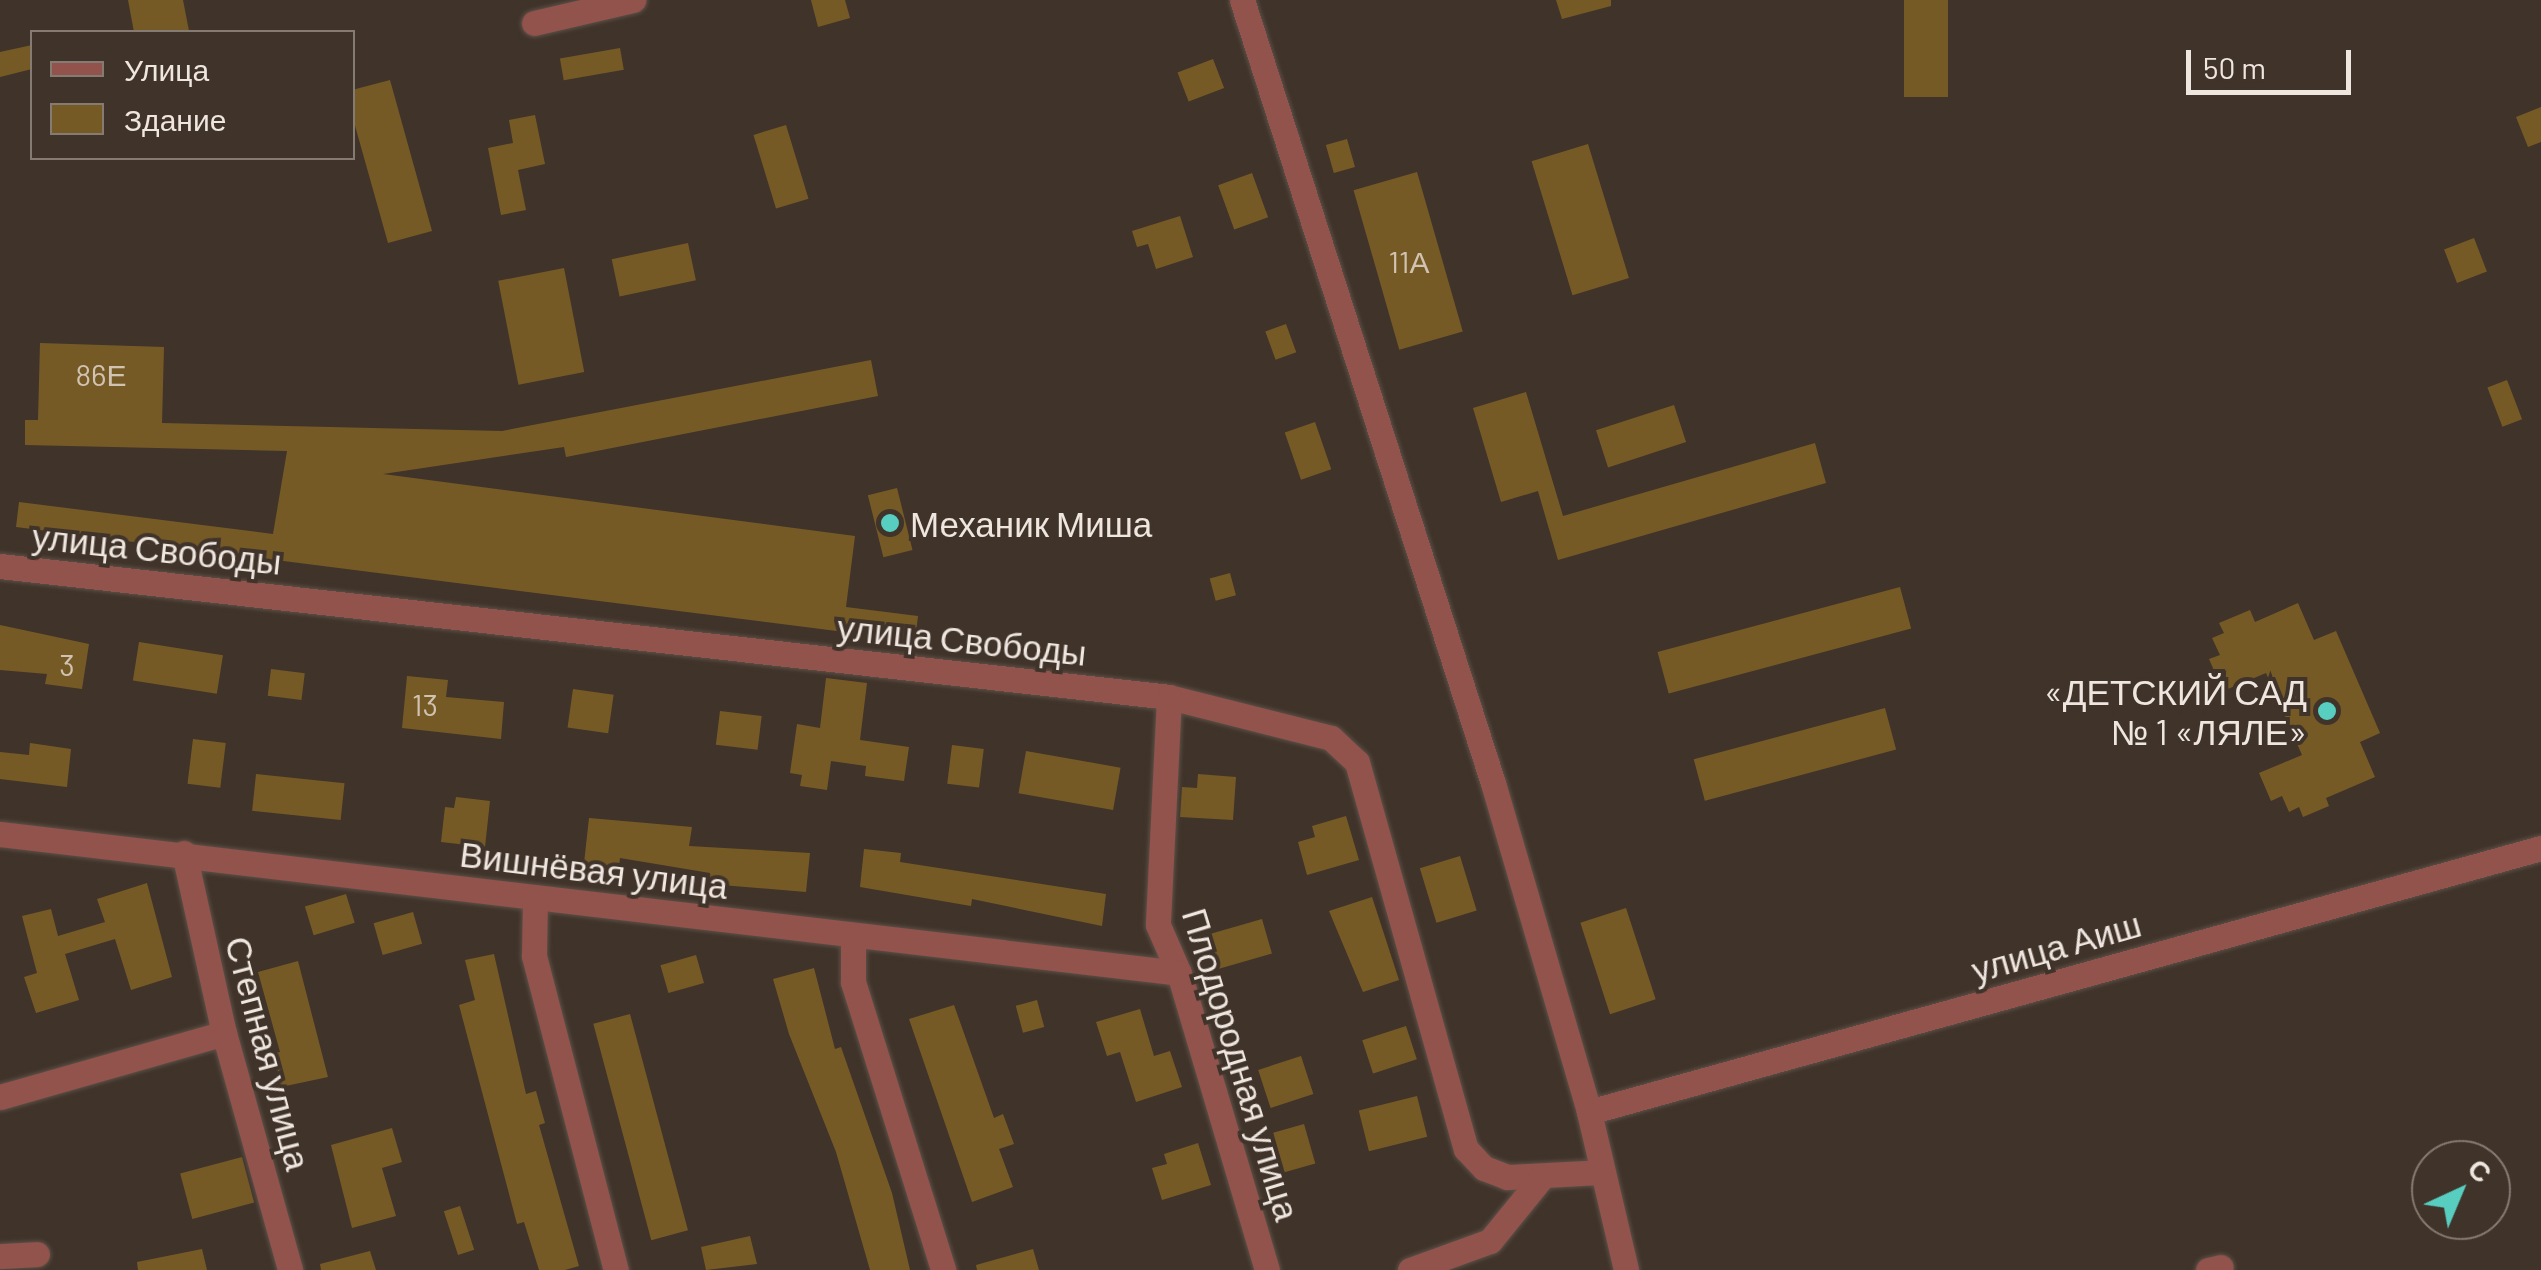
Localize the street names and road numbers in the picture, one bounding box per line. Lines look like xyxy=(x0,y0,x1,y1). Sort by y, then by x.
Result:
street label: улица Свободы xyxy=(30,514,284,582)
street label: улица Свободы xyxy=(835,605,1089,673)
street label: Вишнёвая улица xyxy=(458,832,730,906)
street label: улица Аиш xyxy=(1966,902,2146,990)
street label: Плодородная улица xyxy=(1175,903,1309,1225)
street label: Степная улица xyxy=(218,932,320,1174)

